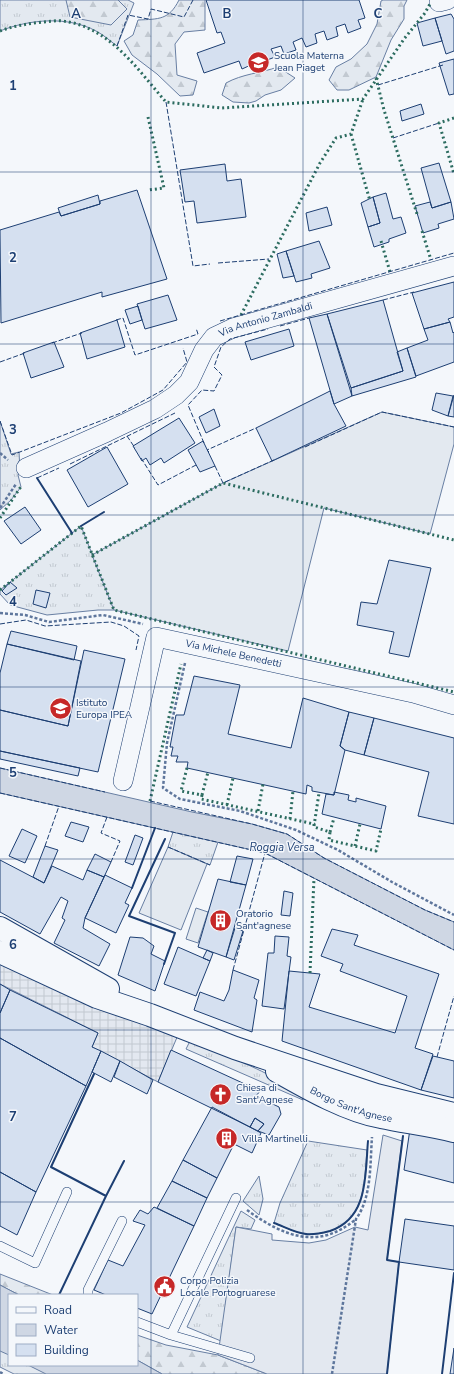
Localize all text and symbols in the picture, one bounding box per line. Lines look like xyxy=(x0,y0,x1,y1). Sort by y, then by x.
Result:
text: A xyxy=(71,5,81,23)
text: B xyxy=(223,5,232,23)
text: C xyxy=(374,5,383,23)
school or university icon: Scuola Materna Jean Piaget xyxy=(246,49,272,75)
place label: Scuola Materna Jean Piaget xyxy=(273,49,344,75)
text: 1 xyxy=(9,77,17,95)
text: 2 xyxy=(9,249,17,267)
street label: Via Antonio Zambaldi xyxy=(216,299,314,341)
text: 3 xyxy=(9,421,17,439)
text: 4 xyxy=(9,593,17,611)
street label: Via Michele Benedetti xyxy=(183,636,283,671)
school or university icon: Istituto Europa IPEA xyxy=(48,696,74,722)
place label: Istituto Europa IPEA xyxy=(76,696,133,722)
text: 5 xyxy=(9,764,17,782)
water label: Roggia Versa xyxy=(249,840,315,855)
building icon: Oratorio Sant'agnese xyxy=(208,907,234,933)
place label: Oratorio Sant'agnese xyxy=(236,907,291,933)
text: 6 xyxy=(9,936,17,954)
church icon: Chiesa di Sant'Agnese xyxy=(208,1081,234,1107)
place label: Chiesa di Sant'Agnese xyxy=(236,1081,293,1107)
street label: Borgo Sant'Agnese xyxy=(307,1083,393,1126)
text: 7 xyxy=(9,1108,17,1126)
building icon: Villa Martinelli xyxy=(214,1126,240,1152)
place label: Villa Martinelli xyxy=(241,1132,308,1146)
public building icon: Corpo Polizia Locale Portogruarese xyxy=(151,1274,177,1300)
place label: Corpo Polizia Locale Portogruarese xyxy=(180,1274,275,1300)
legend xyxy=(8,1294,138,1366)
text: Road xyxy=(44,1302,72,1318)
text: Water xyxy=(44,1322,78,1338)
text: Building xyxy=(44,1342,89,1358)

